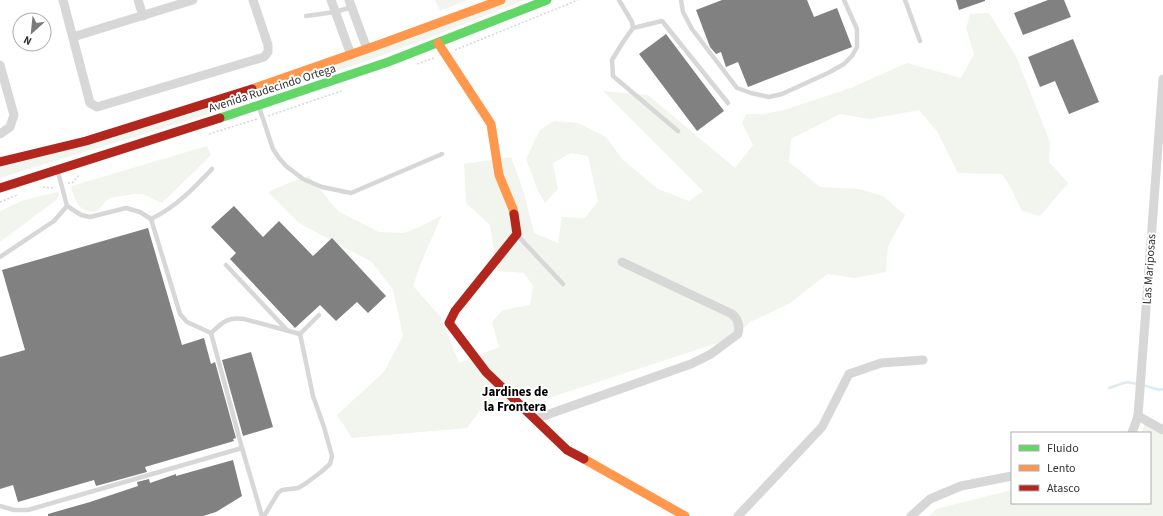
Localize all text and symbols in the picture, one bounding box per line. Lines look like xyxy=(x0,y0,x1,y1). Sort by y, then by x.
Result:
north arrow xyxy=(12,12,52,52)
text: N xyxy=(21,32,34,49)
street label: Avenida Rudecindo Ortega xyxy=(206,60,338,117)
street label: Las Mariposas xyxy=(1139,233,1160,305)
district label: Jardines de la Frontera xyxy=(482,383,548,416)
legend xyxy=(1011,432,1151,504)
text: Fluido xyxy=(1047,440,1079,457)
text: Lento xyxy=(1047,460,1076,477)
text: Atasco xyxy=(1047,480,1080,497)

